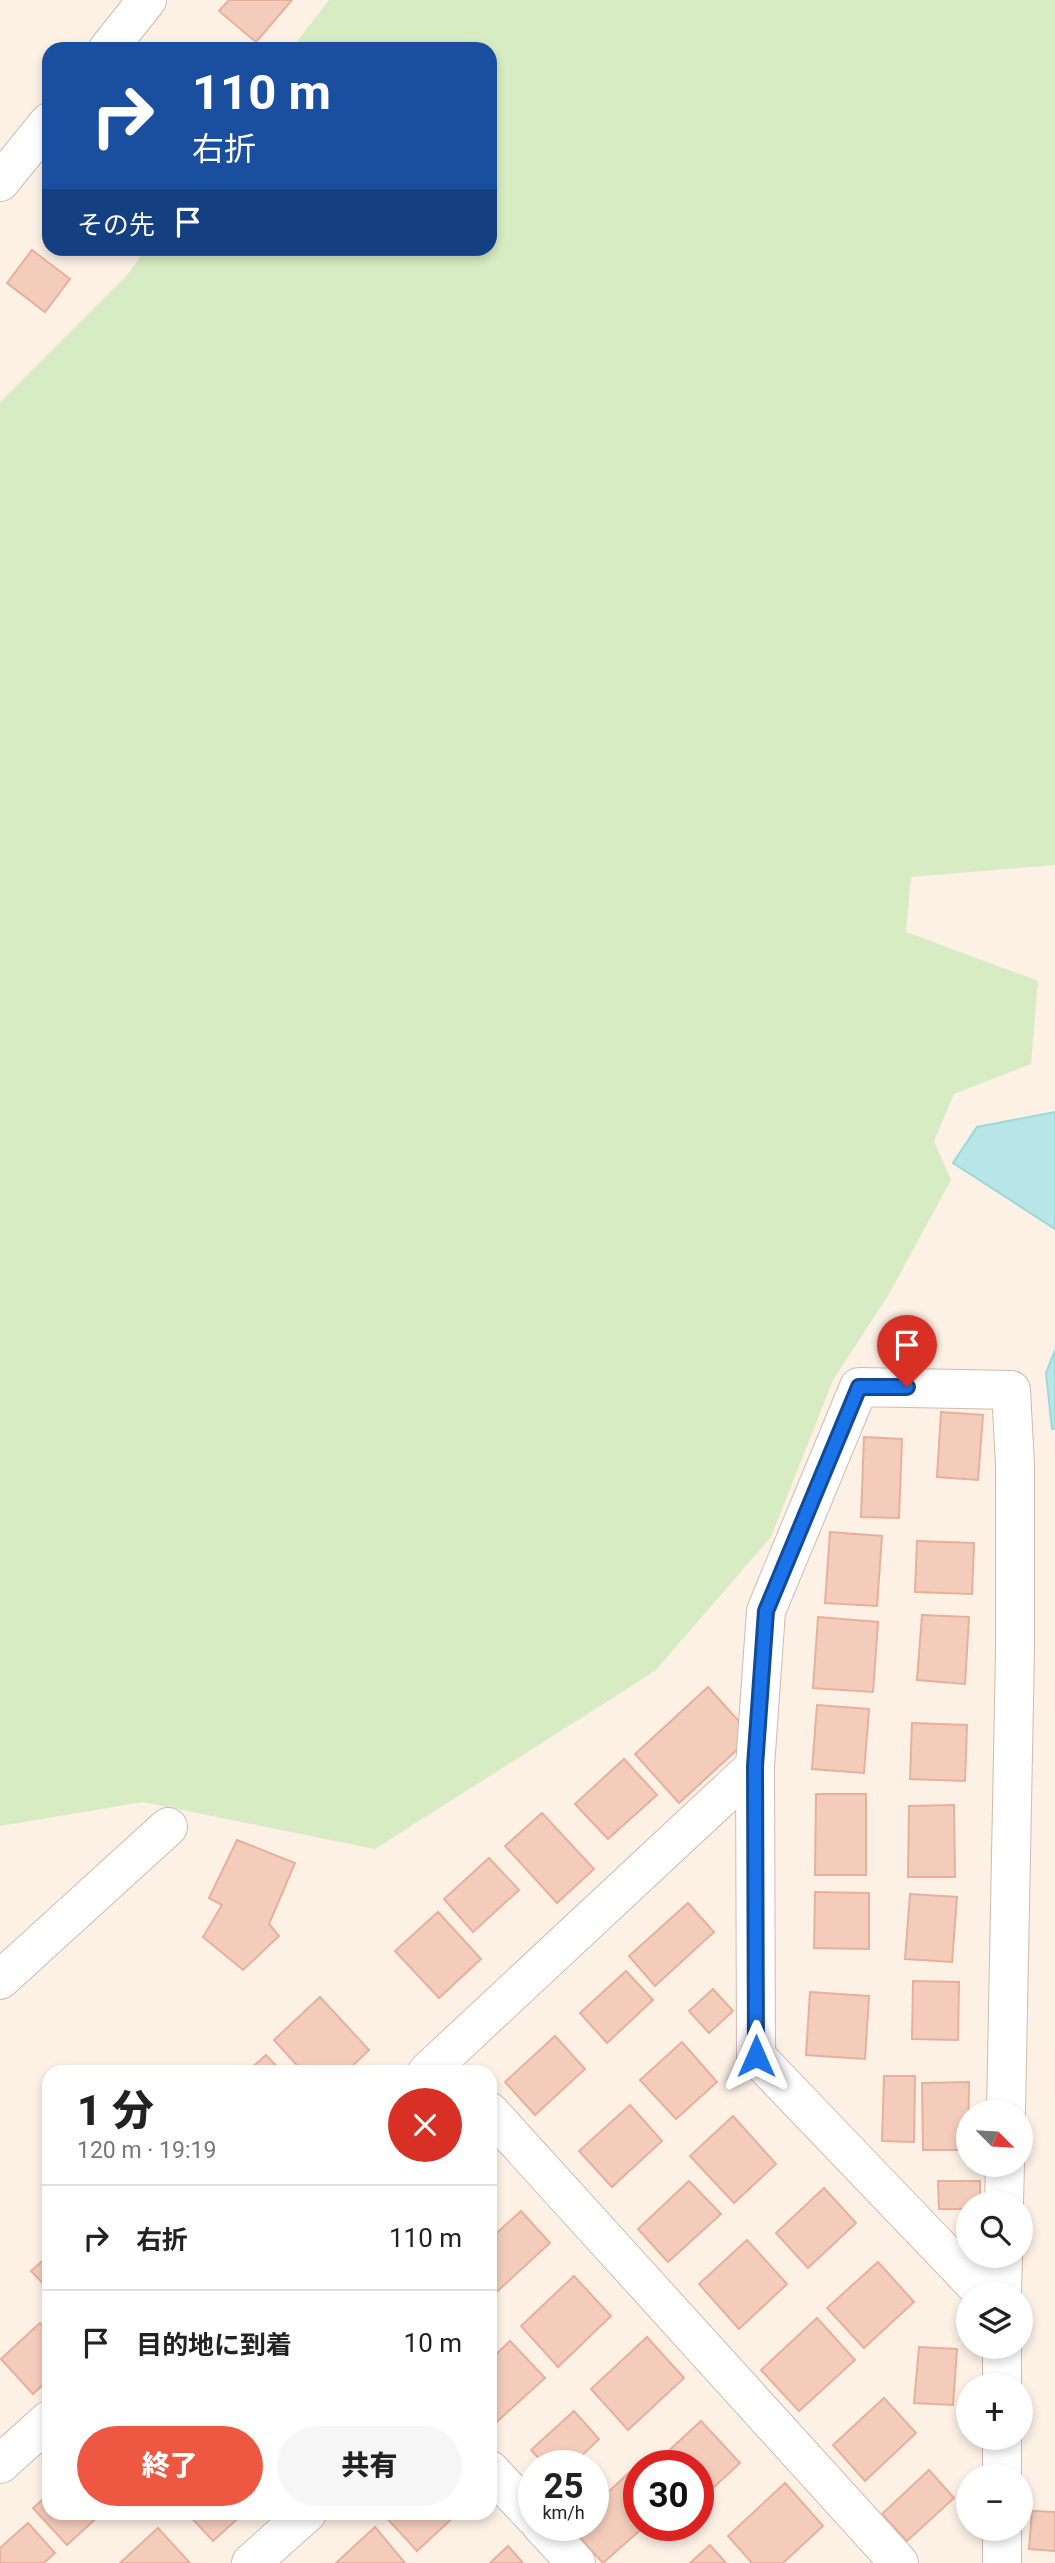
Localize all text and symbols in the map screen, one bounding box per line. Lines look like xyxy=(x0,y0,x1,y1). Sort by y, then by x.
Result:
text: 110 m xyxy=(192,64,331,121)
icon: right xyxy=(77,70,168,161)
text: 右折 xyxy=(192,130,256,168)
icon: arrive xyxy=(169,203,207,241)
text: その先 xyxy=(77,210,155,240)
pin xyxy=(877,1315,937,1387)
icon: arrive xyxy=(888,1326,926,1364)
position arrow xyxy=(719,2019,793,2093)
text: 1 分 xyxy=(77,2086,154,2135)
button: close xyxy=(388,2088,462,2162)
north arrow xyxy=(956,2100,1032,2177)
map controls xyxy=(956,2100,1033,2541)
text: 120 m · 19:19 xyxy=(77,2137,216,2164)
button: search xyxy=(956,2191,1033,2268)
icon: right xyxy=(77,2219,115,2257)
text: 110 m xyxy=(389,2223,462,2253)
text: 右折 xyxy=(136,2225,188,2255)
button: layers xyxy=(956,2282,1033,2359)
icon: arrive xyxy=(77,2324,115,2362)
text: 10 m xyxy=(404,2328,462,2358)
text: 目的地に到着 xyxy=(136,2330,292,2360)
button: + xyxy=(956,2373,1033,2450)
button: 終了 xyxy=(77,2426,263,2506)
button: 共有 xyxy=(277,2426,462,2506)
speed limit sign: 30 xyxy=(623,2450,714,2541)
button: − xyxy=(956,2464,1033,2541)
text: 25 xyxy=(543,2466,584,2507)
text: km/h xyxy=(542,2502,585,2523)

